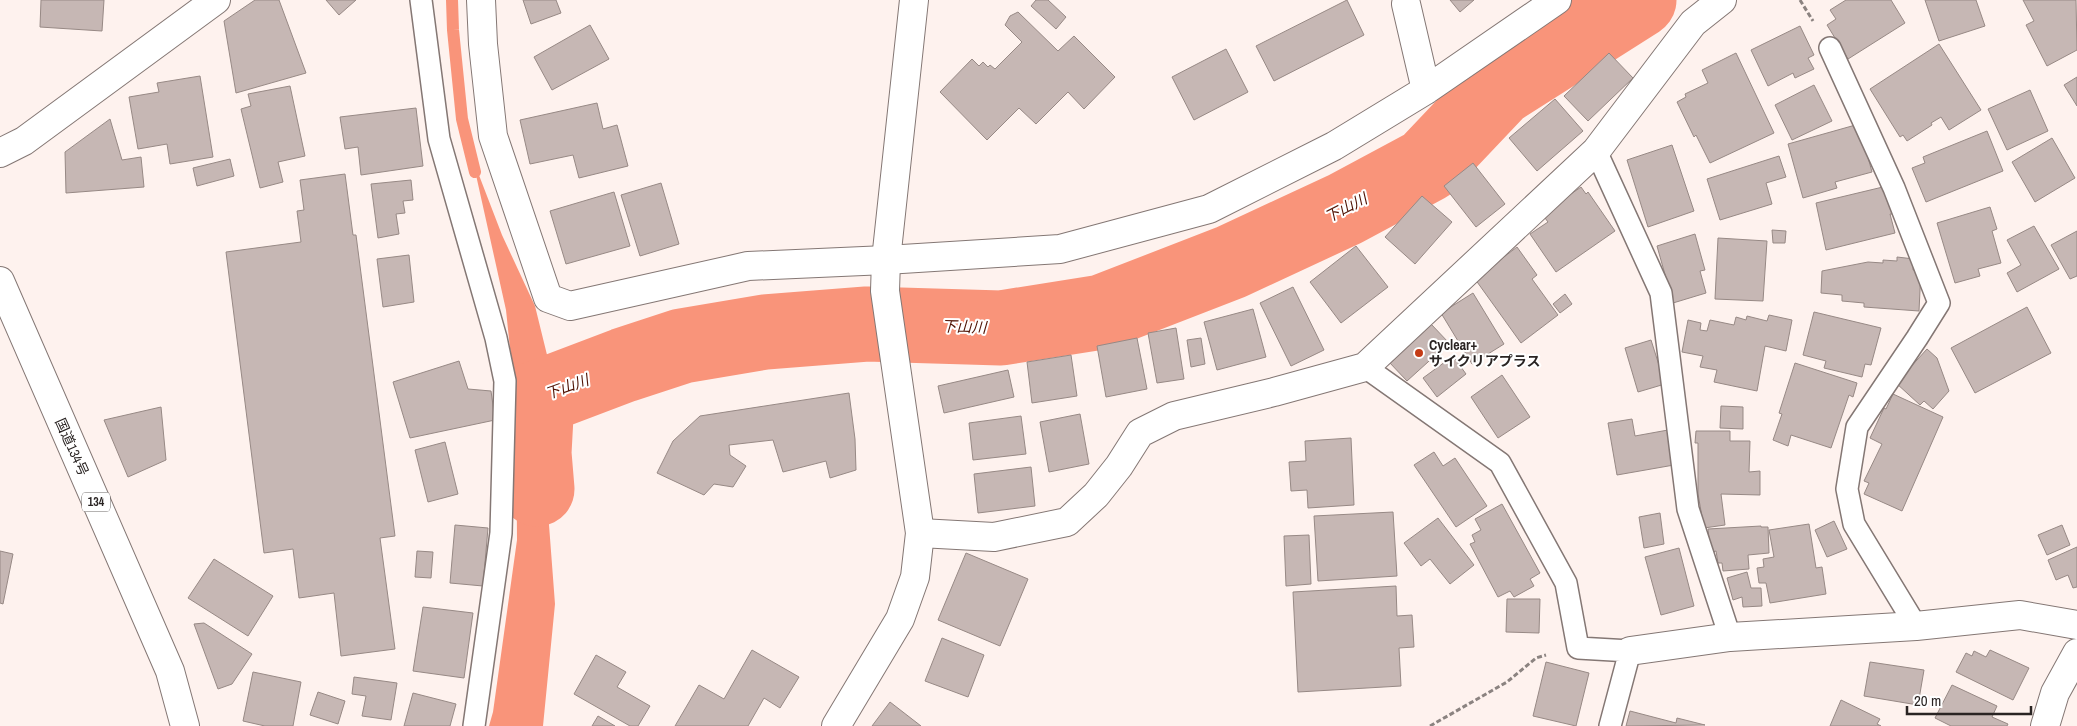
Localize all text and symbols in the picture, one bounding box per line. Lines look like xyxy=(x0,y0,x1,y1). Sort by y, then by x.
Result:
water label: 下山川 xyxy=(1321,187,1372,227)
water label: 下山川 xyxy=(941,315,989,338)
place label: Cyclear+ サイクリアプラス xyxy=(1429,336,1540,370)
marker: Cyclear+ サイクリアプラス xyxy=(1413,347,1425,359)
water label: 下山川 xyxy=(542,368,593,404)
street label: 国道134号 xyxy=(51,415,93,479)
road number: 134 xyxy=(82,492,110,512)
scale bar xyxy=(1907,684,2031,716)
text: 20 m xyxy=(1914,690,1941,711)

